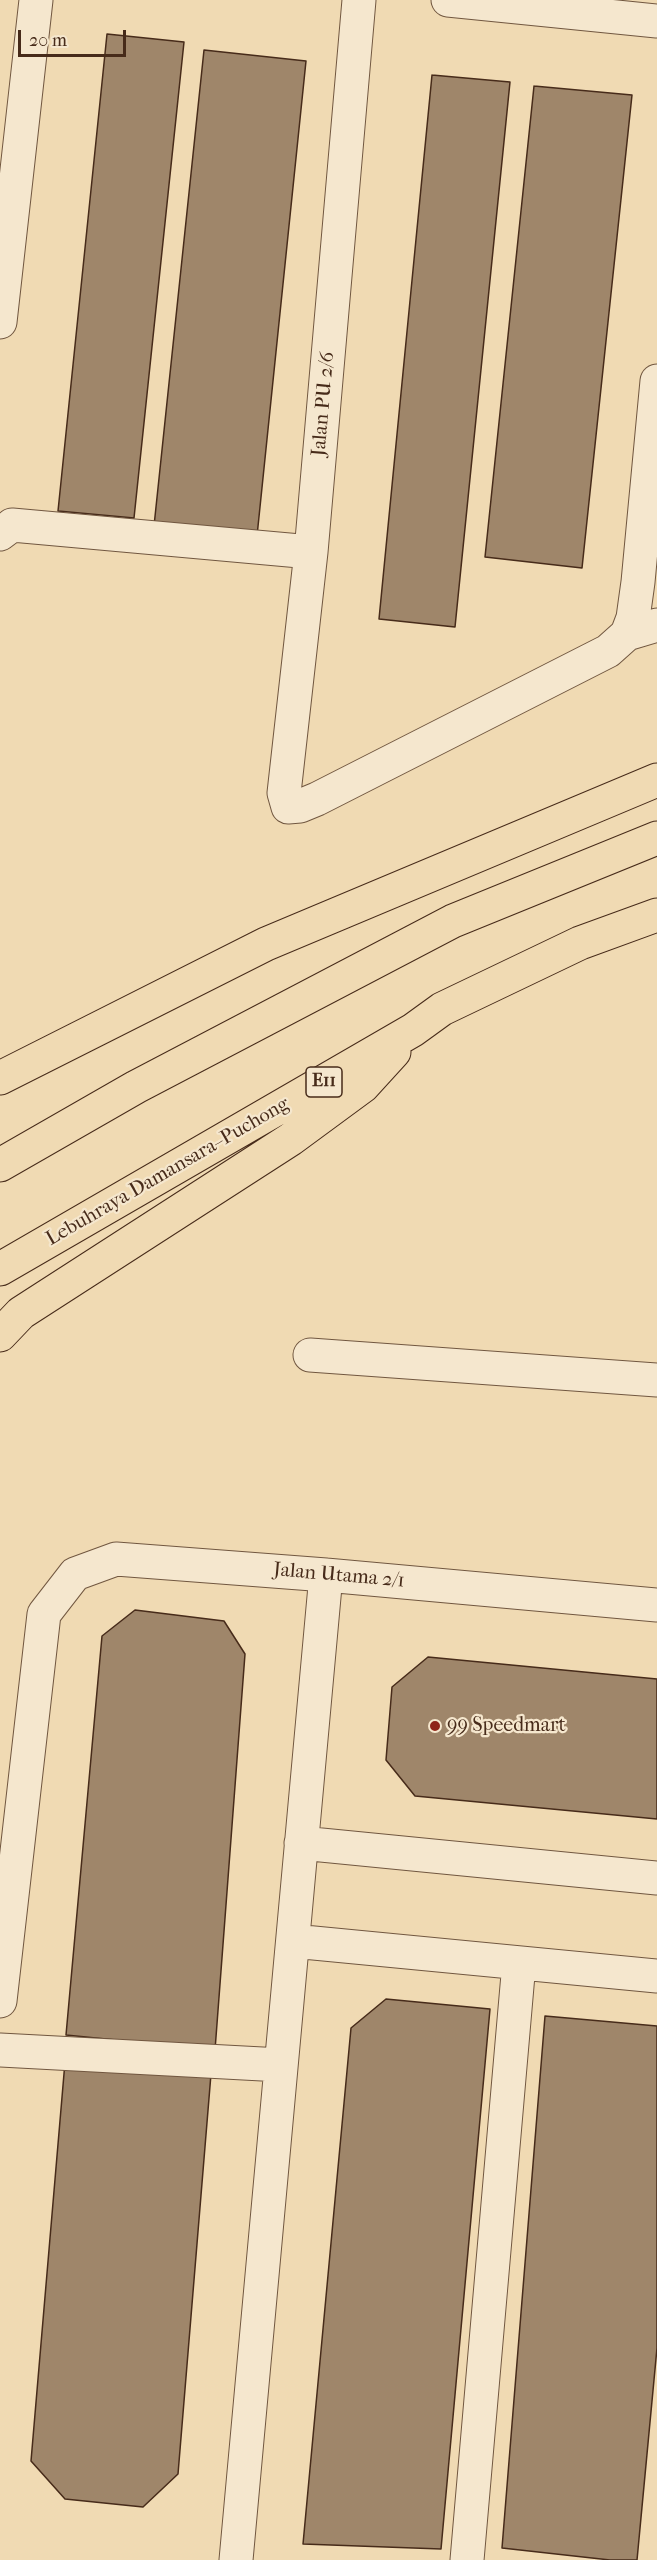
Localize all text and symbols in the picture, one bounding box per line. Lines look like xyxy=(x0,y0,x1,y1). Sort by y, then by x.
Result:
scale bar xyxy=(21,18,129,56)
text: 20 m xyxy=(29,30,67,51)
street label: Jalan PU 2/6 xyxy=(307,351,341,457)
road number: E11 xyxy=(306,1067,342,1097)
street label: Lebuhraya Damansara–Puchong xyxy=(42,1092,294,1252)
street label: Jalan Utama 2/1 xyxy=(272,1558,406,1594)
place label: 99 Speedmart xyxy=(447,1714,566,1738)
marker: 99 Speedmart xyxy=(428,1719,442,1733)

